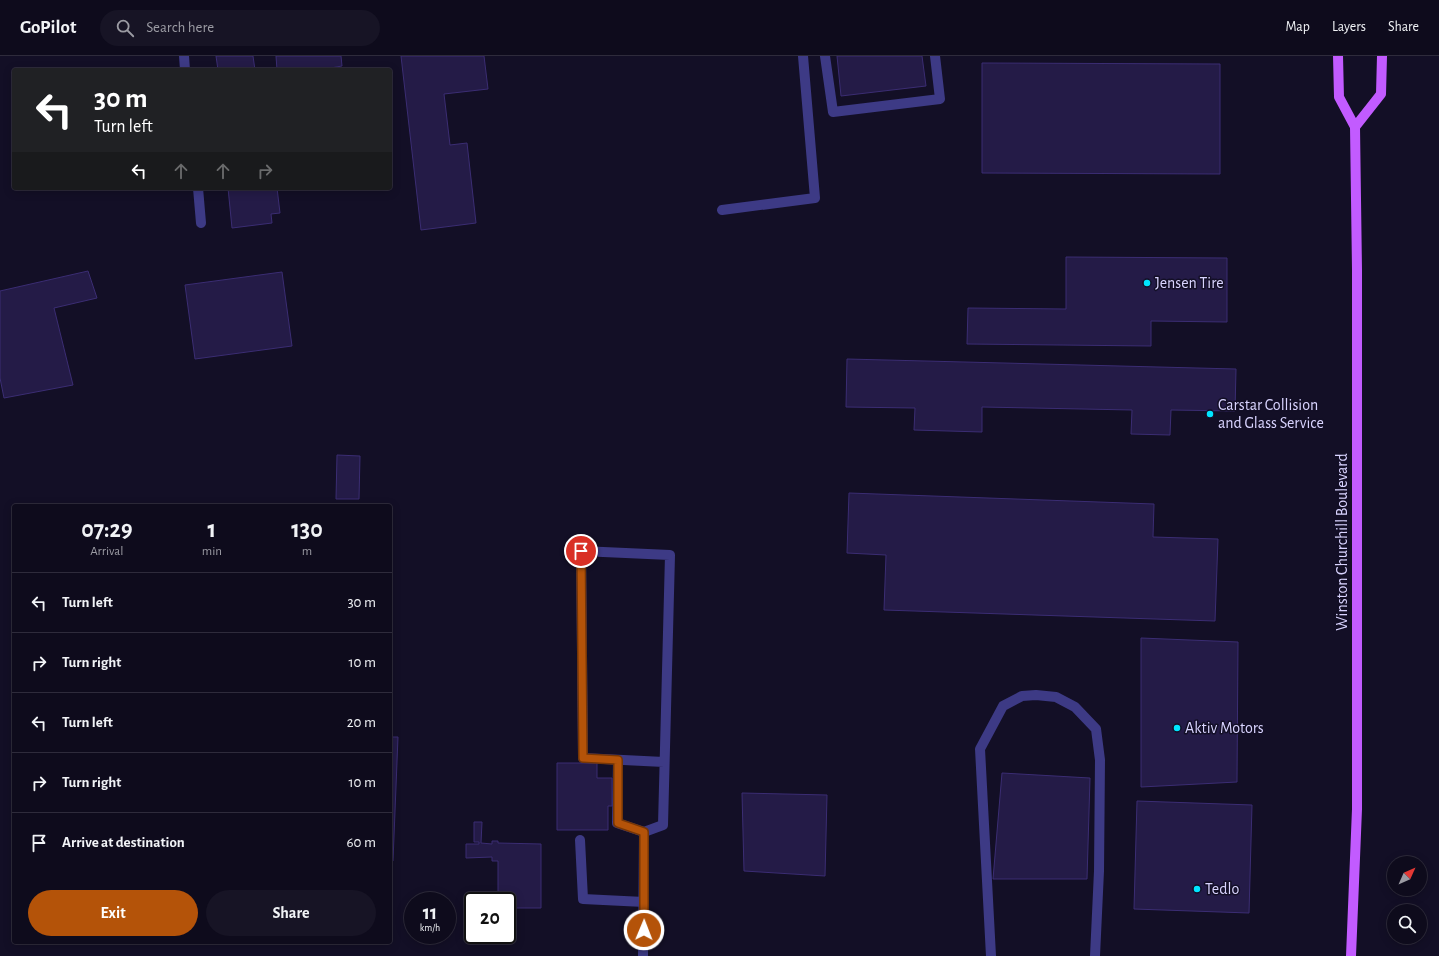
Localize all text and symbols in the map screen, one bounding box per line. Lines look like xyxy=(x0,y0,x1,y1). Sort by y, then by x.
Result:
search box xyxy=(100,10,380,46)
icon: search xyxy=(114,17,136,39)
text: GoPilot xyxy=(20,18,76,37)
text: Search here xyxy=(146,20,214,35)
text: Map xyxy=(1285,20,1310,34)
text: Layers xyxy=(1332,20,1366,34)
text: Share xyxy=(1388,20,1419,34)
icon: left xyxy=(28,84,80,136)
text: 30 m xyxy=(94,85,147,113)
text: Turn left xyxy=(94,118,153,136)
icon: left xyxy=(128,160,150,182)
icon: ahead xyxy=(170,160,192,182)
icon: ahead xyxy=(212,160,234,182)
icon: right xyxy=(254,160,276,182)
place label: Jensen Tire xyxy=(1155,275,1224,291)
marker: Jensen Tire xyxy=(1142,278,1152,288)
place label: Carstar Collision and Glass Service xyxy=(1218,397,1324,431)
marker: Carstar Collision and Glass Service xyxy=(1205,409,1215,419)
street label: Winston Churchill Boulevard xyxy=(1334,453,1350,631)
text: 07:29 xyxy=(81,518,133,542)
text: 1 xyxy=(208,518,216,542)
text: 130 xyxy=(291,518,323,542)
pin xyxy=(564,534,598,568)
icon: arrive xyxy=(570,540,592,562)
text: Arrival xyxy=(90,545,124,558)
text: min xyxy=(202,545,222,558)
text: m xyxy=(302,545,312,558)
icon: left xyxy=(28,592,50,614)
text: Turn left xyxy=(62,595,113,610)
text: 30 m xyxy=(347,595,376,610)
icon: right xyxy=(28,652,50,674)
text: Turn right xyxy=(62,655,121,670)
text: 10 m xyxy=(348,655,376,670)
icon: left xyxy=(28,712,50,734)
text: Turn left xyxy=(62,715,113,730)
text: 20 m xyxy=(347,715,376,730)
place label: Aktiv Motors xyxy=(1185,720,1264,736)
marker: Aktiv Motors xyxy=(1172,723,1182,733)
icon: right xyxy=(28,772,50,794)
text: Turn right xyxy=(62,775,121,790)
text: 10 m xyxy=(348,775,376,790)
icon: arrive xyxy=(28,832,50,854)
text: Arrive at destination xyxy=(62,835,185,850)
text: 60 m xyxy=(347,835,376,850)
north arrow xyxy=(1387,856,1427,896)
map controls xyxy=(1387,856,1427,944)
place label: Tedlo xyxy=(1205,881,1239,897)
marker: Tedlo xyxy=(1192,884,1202,894)
button: Exit xyxy=(28,890,198,936)
button: Share xyxy=(206,890,376,936)
speed limit sign: 20 xyxy=(464,892,516,944)
text: 11 xyxy=(423,903,437,923)
button: search xyxy=(1387,904,1427,944)
position arrow xyxy=(623,909,665,951)
text: km/h xyxy=(420,923,440,933)

